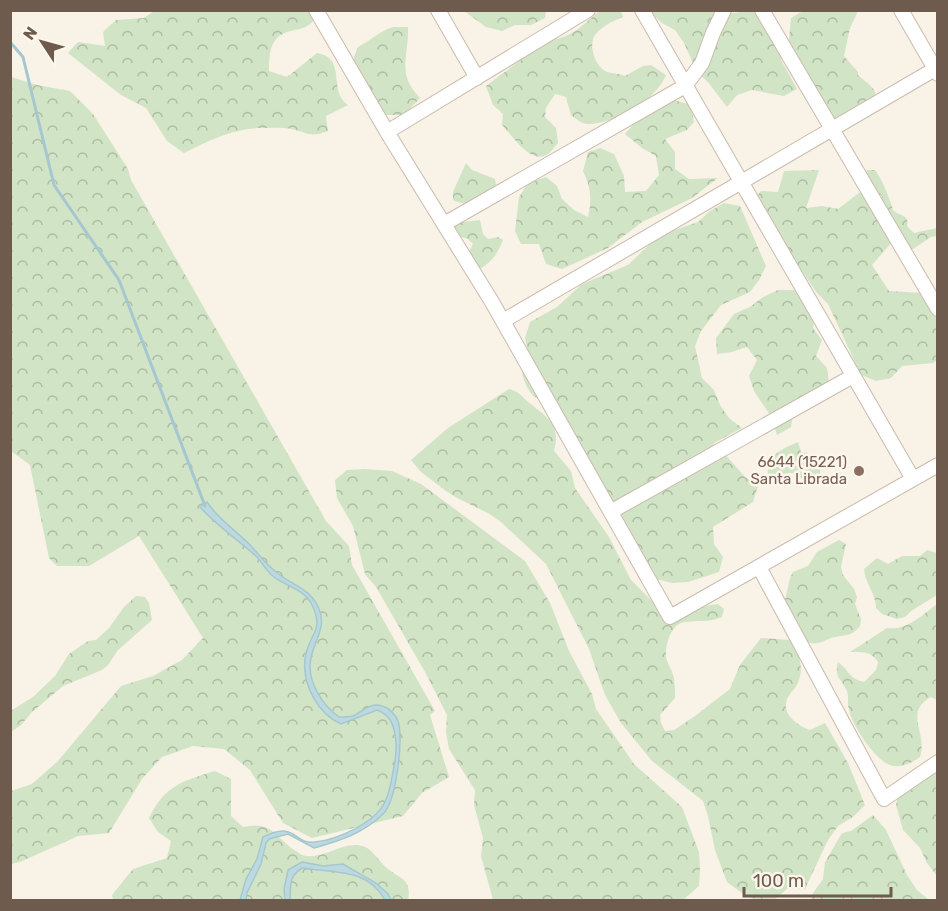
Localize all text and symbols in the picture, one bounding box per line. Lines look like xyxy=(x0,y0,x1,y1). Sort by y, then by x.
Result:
north arrow xyxy=(12,12,72,72)
text: N xyxy=(19,23,41,44)
place label: 6644 (15221) Santa Librada xyxy=(751,453,847,488)
marker: 6644 (15221) Santa Librada xyxy=(852,464,866,478)
scale bar xyxy=(744,860,891,898)
text: 100 m xyxy=(753,870,804,892)

